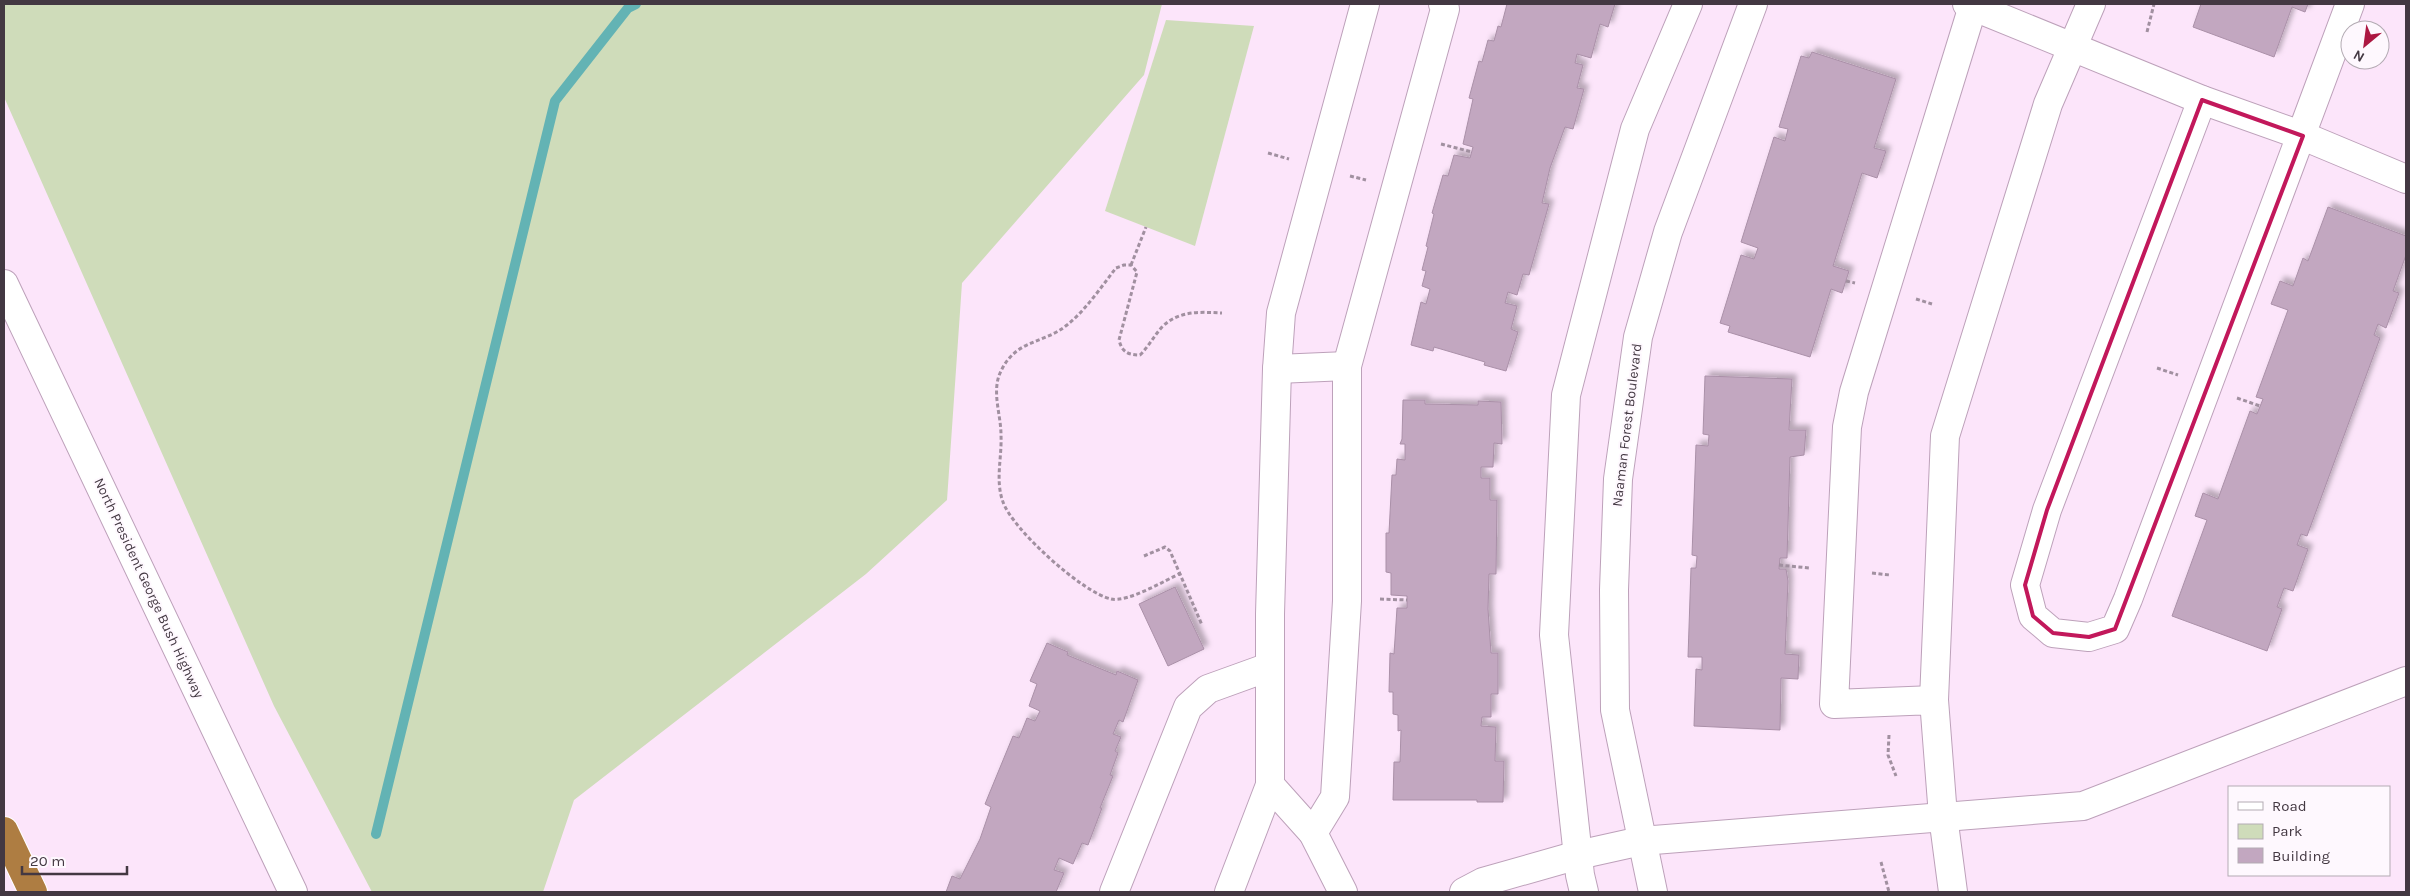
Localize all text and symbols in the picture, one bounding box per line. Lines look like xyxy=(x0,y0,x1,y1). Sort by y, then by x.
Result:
north arrow xyxy=(2340,20,2390,70)
text: N xyxy=(2350,46,2367,66)
street label: Naaman Forest Boulevard xyxy=(1609,342,1645,508)
street label: North President George Bush Highway xyxy=(90,475,208,701)
legend xyxy=(2228,786,2390,876)
text: Road xyxy=(2272,797,2307,815)
text: Park xyxy=(2272,822,2302,840)
scale bar xyxy=(22,844,128,876)
text: Building xyxy=(2272,847,2330,865)
text: 20 m xyxy=(30,852,65,870)

